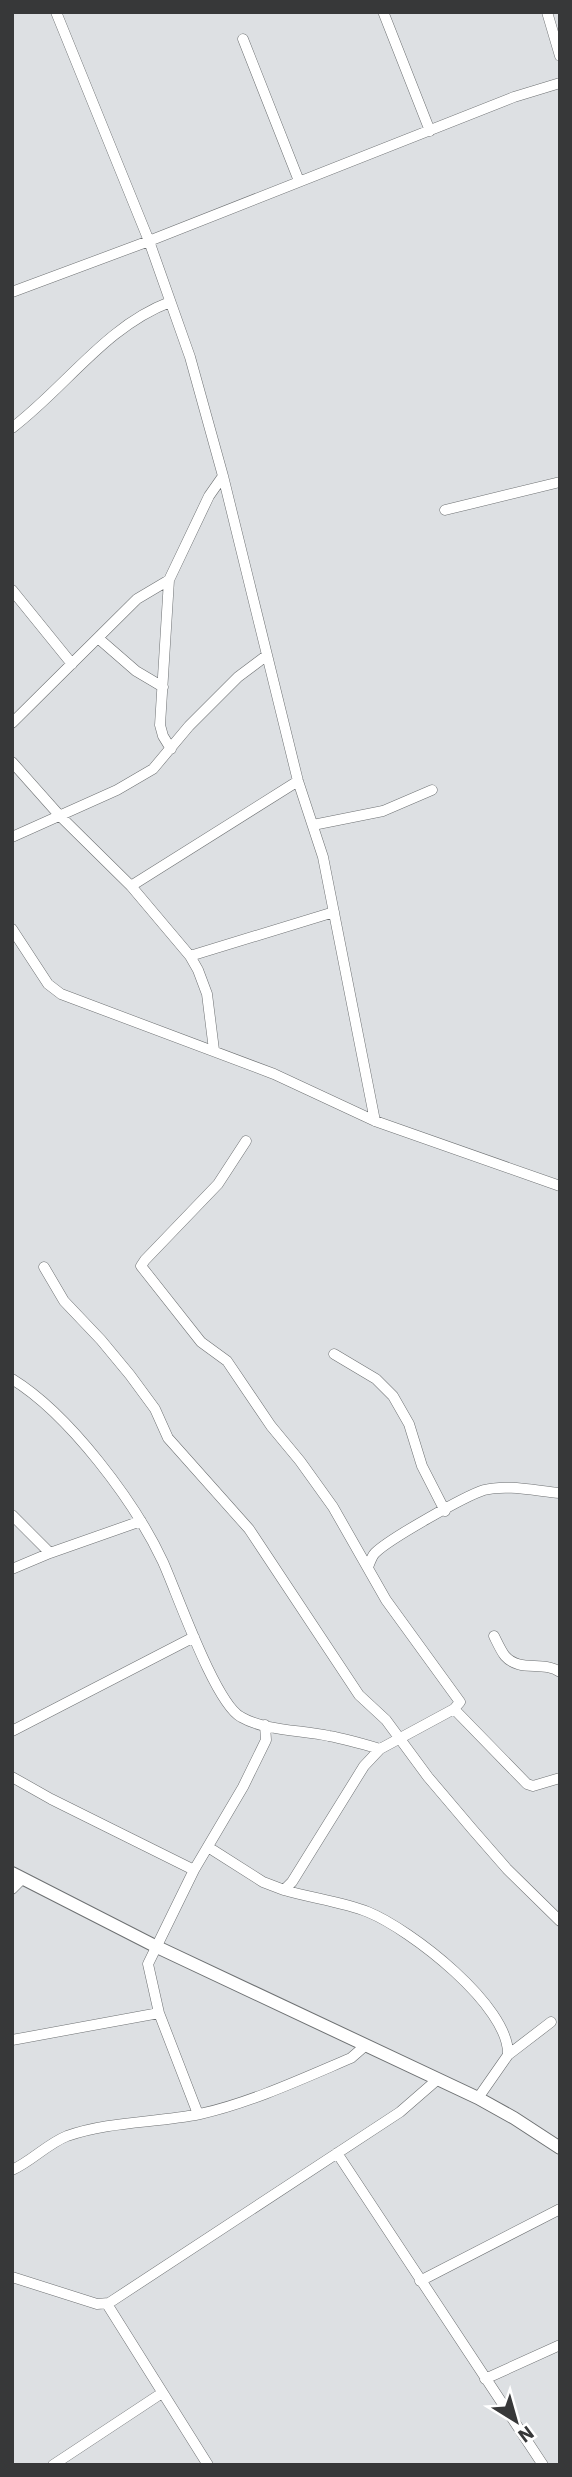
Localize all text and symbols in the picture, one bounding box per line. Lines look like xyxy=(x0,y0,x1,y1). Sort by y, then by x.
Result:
north arrow xyxy=(481,2386,551,2456)
text: N xyxy=(514,2421,539,2448)

